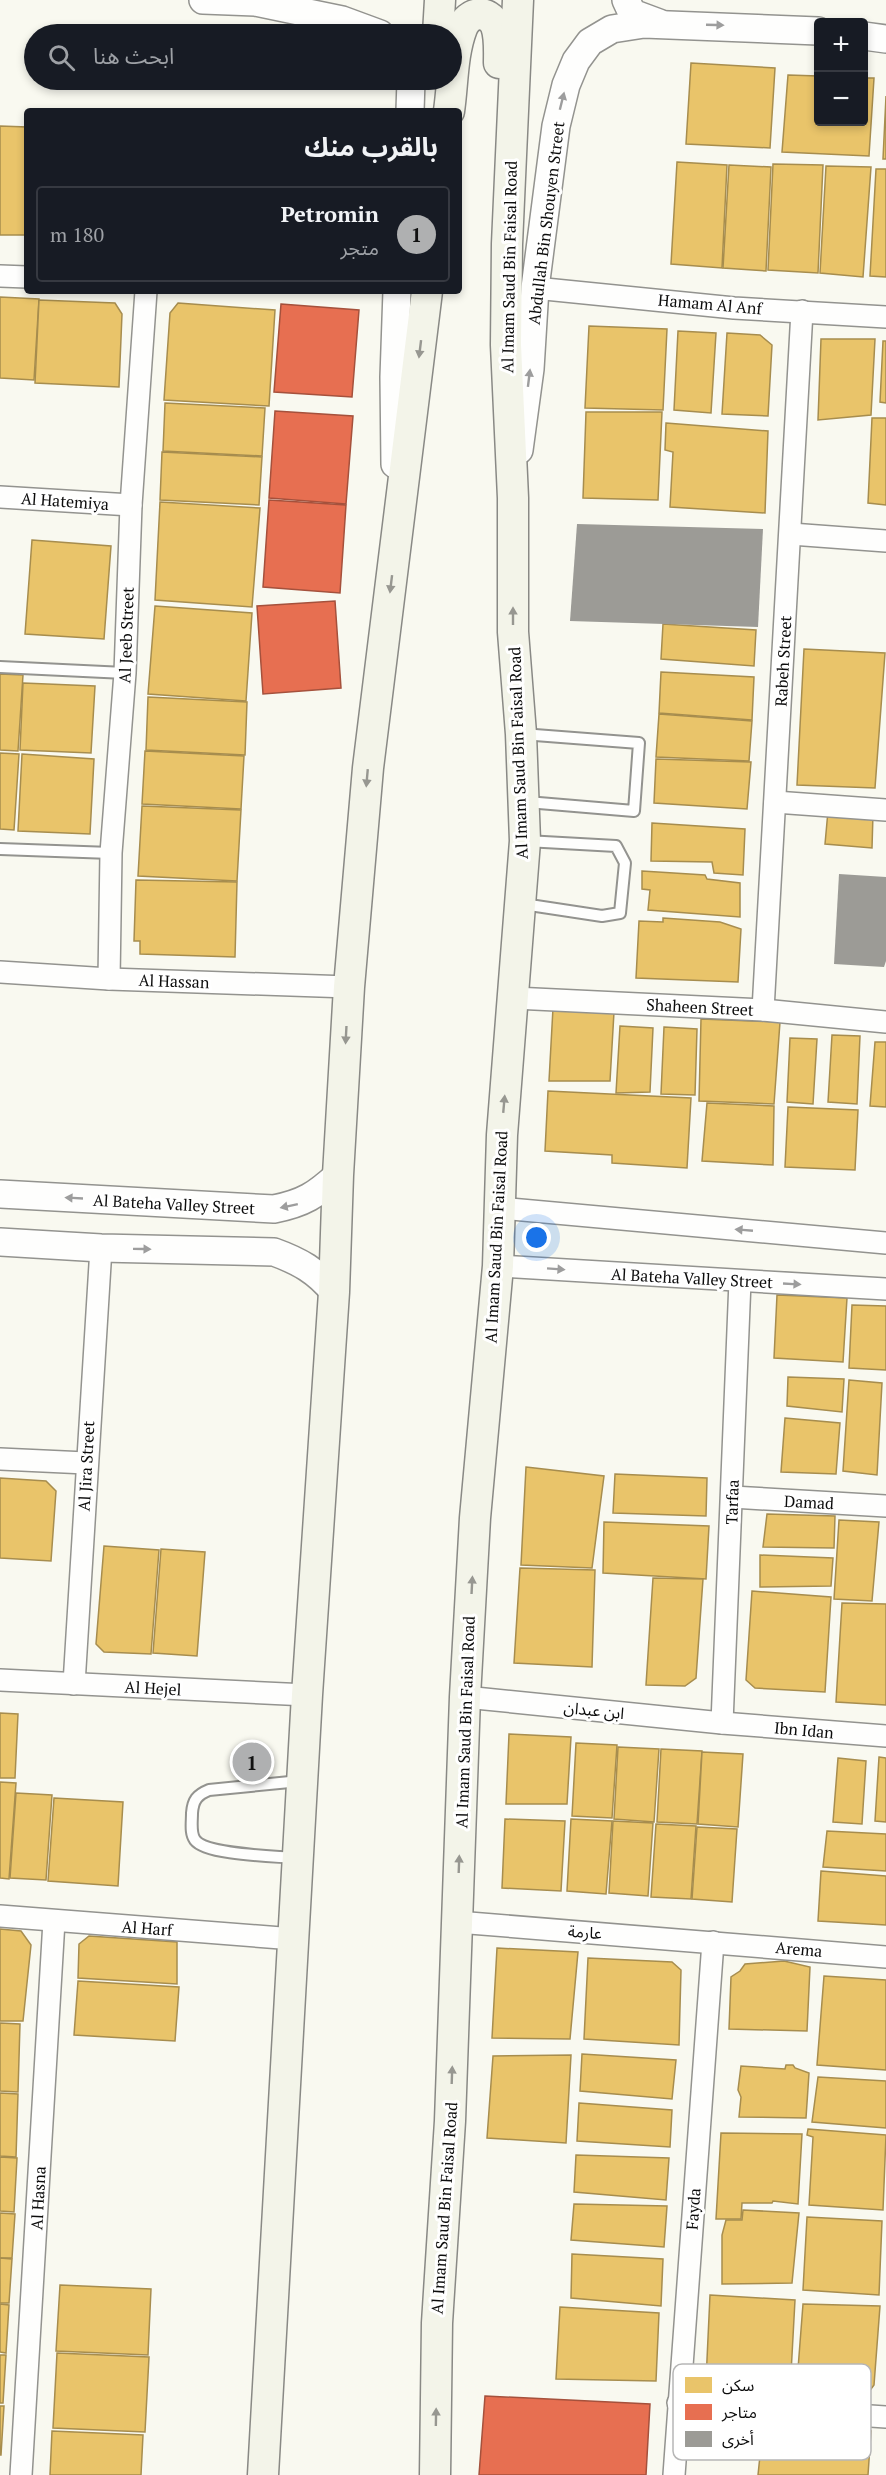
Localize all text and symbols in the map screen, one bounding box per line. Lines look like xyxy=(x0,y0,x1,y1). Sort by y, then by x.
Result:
map controls xyxy=(814,18,868,126)
button: + xyxy=(814,18,868,72)
one-way arrow xyxy=(705,21,724,30)
search box xyxy=(24,24,462,90)
icon: search xyxy=(45,41,78,74)
text: ابحث هنا xyxy=(93,41,174,70)
button: − xyxy=(814,72,868,126)
one-way arrow xyxy=(558,92,568,111)
street label: Abdullah Bin Shouyen Street xyxy=(523,120,569,326)
text: بالقرب منك xyxy=(304,129,438,163)
street label: Al Imam Saud Bin Faisal Road xyxy=(496,160,522,373)
text: Petromin xyxy=(281,199,379,228)
text: 180 m xyxy=(50,221,104,248)
text: 1 xyxy=(411,221,422,248)
text: متجر xyxy=(340,234,379,261)
street label: Hamam Al Anf xyxy=(657,288,764,320)
one-way arrow xyxy=(415,340,425,359)
one-way arrow xyxy=(524,368,533,387)
street label: Al Hatemiya xyxy=(20,487,110,515)
one-way arrow xyxy=(386,575,396,594)
street label: Al Jeeb Street xyxy=(113,586,139,684)
one-way arrow xyxy=(508,606,518,625)
street label: Rabeh Street xyxy=(770,615,796,707)
street label: Al Imam Saud Bin Faisal Road xyxy=(503,646,533,860)
one-way arrow xyxy=(362,768,372,787)
street label: Al Hassan xyxy=(138,969,210,993)
street label: Shaheen Street xyxy=(646,993,754,1021)
one-way arrow xyxy=(341,1025,350,1044)
one-way arrow xyxy=(499,1094,509,1113)
street label: Al Imam Saud Bin Faisal Road xyxy=(479,1130,513,1344)
street label: Al Bateha Valley Street xyxy=(92,1189,256,1219)
one-way arrow xyxy=(65,1193,84,1203)
one-way arrow xyxy=(280,1202,299,1211)
your location xyxy=(522,1223,551,1252)
one-way arrow xyxy=(735,1225,754,1235)
one-way arrow xyxy=(133,1244,152,1253)
street label: Al Bateha Valley Street xyxy=(610,1263,774,1293)
one-way arrow xyxy=(546,1265,565,1274)
one-way arrow xyxy=(783,1279,802,1288)
street label: Al Jira Street xyxy=(73,1420,99,1512)
street label: Tarfaa xyxy=(720,1479,744,1525)
street label: Damad xyxy=(783,1490,835,1514)
one-way arrow xyxy=(467,1576,476,1595)
street label: Al Imam Saud Bin Faisal Road xyxy=(450,1615,480,1829)
street label: Al Hejel xyxy=(124,1676,182,1700)
street label: ابن عبدان xyxy=(563,1696,625,1724)
street label: Ibn Idan xyxy=(773,1716,835,1744)
pin: 1 xyxy=(232,1740,272,1784)
one-way arrow xyxy=(455,1854,464,1873)
street label: Al Harf xyxy=(121,1915,175,1941)
street label: عارمة xyxy=(567,1920,603,1944)
street label: Arema xyxy=(775,1936,823,1962)
one-way arrow xyxy=(447,2065,457,2084)
street label: Al Imam Saud Bin Faisal Road xyxy=(426,2101,462,2315)
street label: Al Hasna xyxy=(25,2166,51,2230)
street label: Fayda xyxy=(681,2187,705,2231)
legend xyxy=(673,2364,871,2460)
text: سكن xyxy=(722,2374,754,2396)
text: متاجر xyxy=(721,2401,757,2423)
one-way arrow xyxy=(431,2407,440,2426)
text: أخرى xyxy=(722,2428,754,2450)

